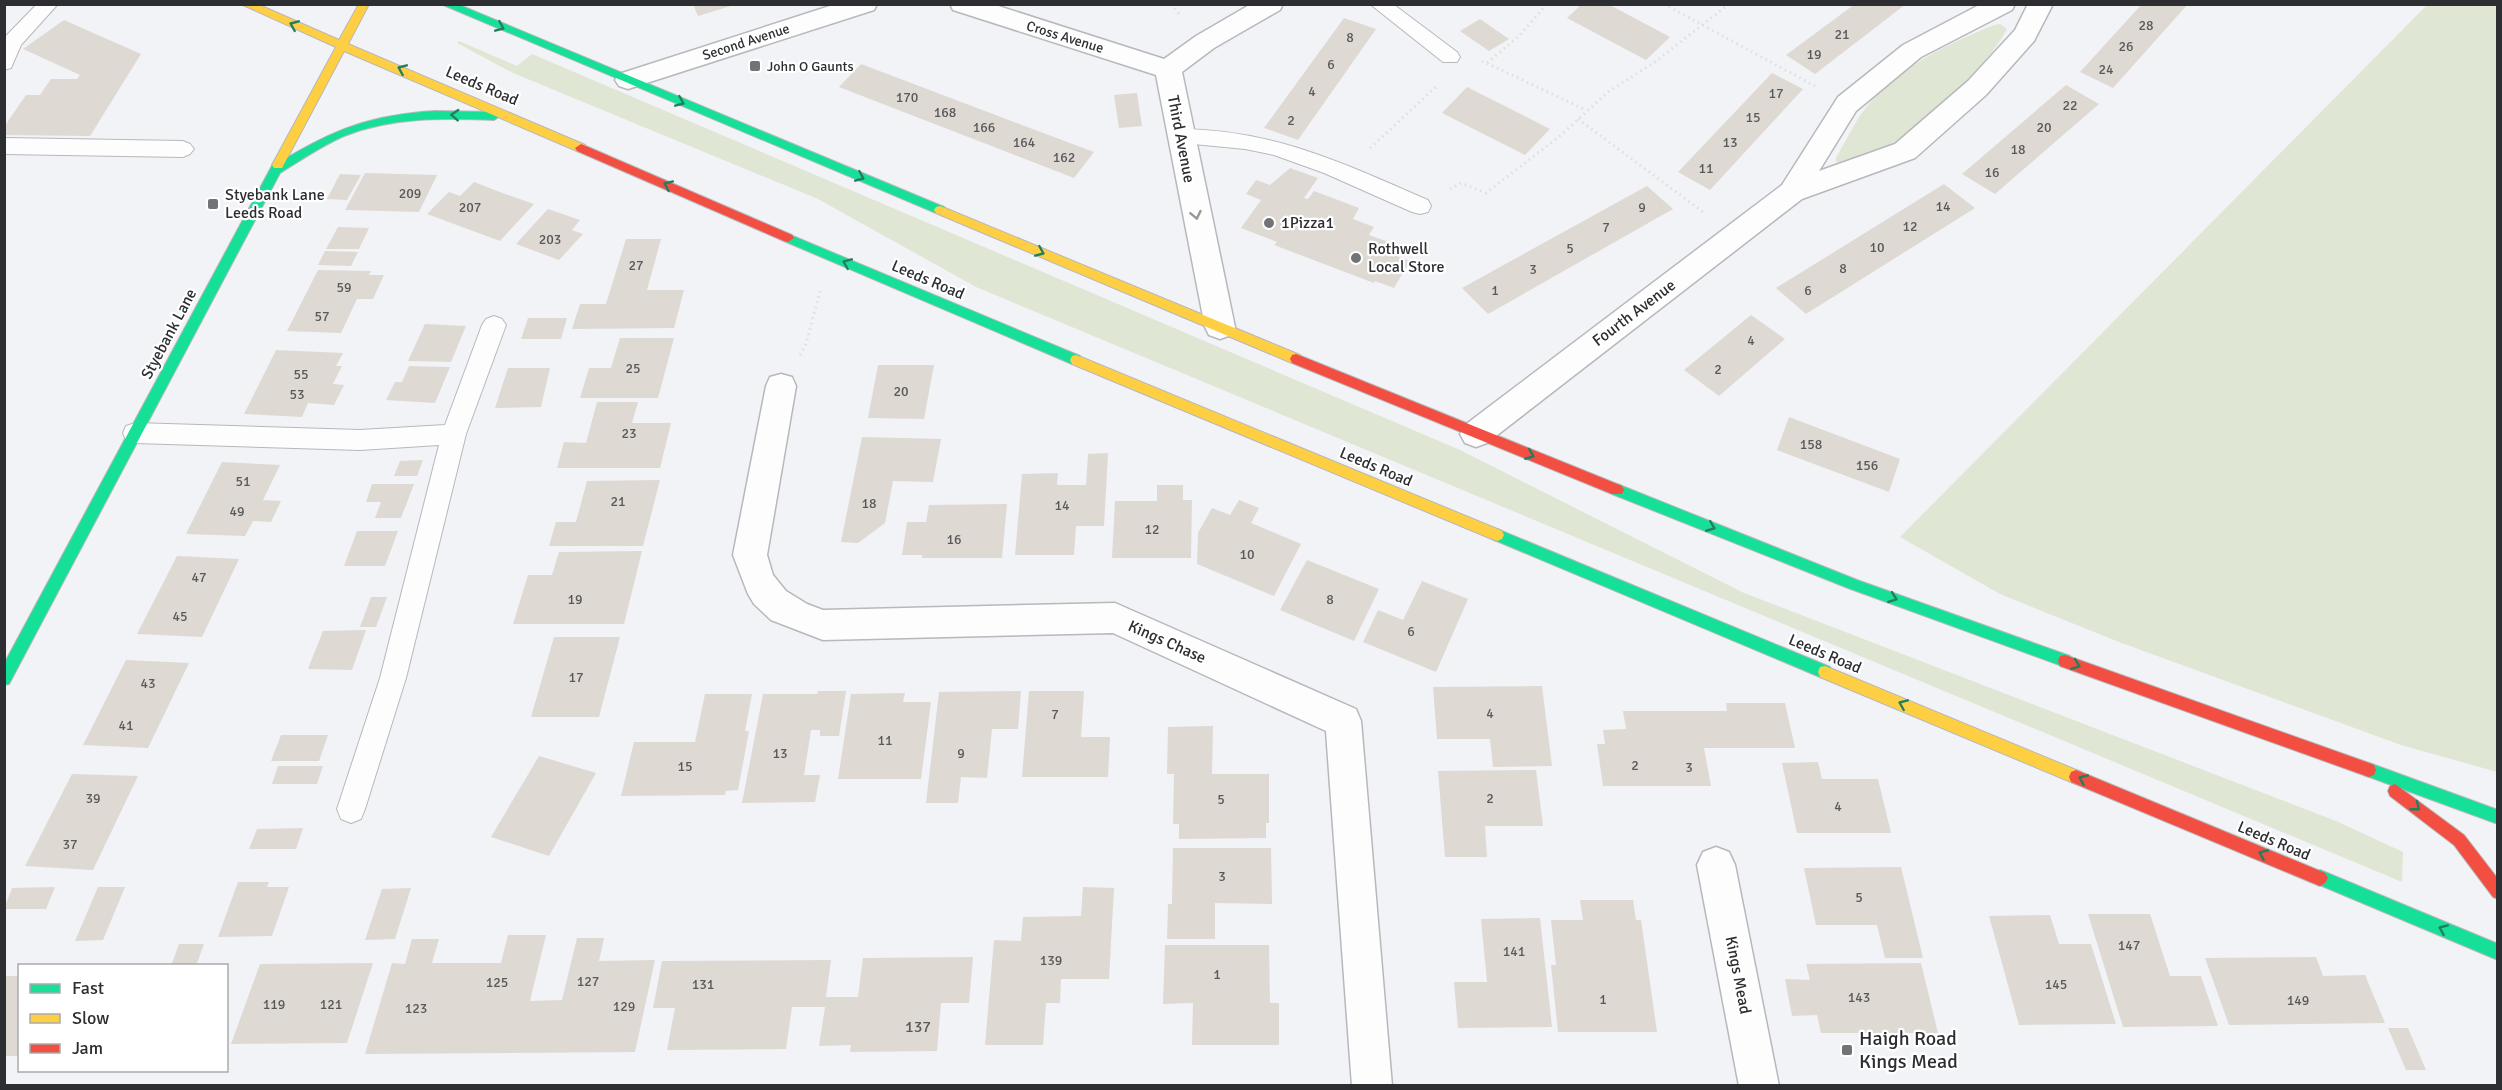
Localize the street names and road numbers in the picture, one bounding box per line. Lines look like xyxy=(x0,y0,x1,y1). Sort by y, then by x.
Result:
street label: Cross Avenue xyxy=(1024,17,1106,57)
street label: Second Avenue xyxy=(700,20,792,64)
street label: Leeds Road xyxy=(443,62,521,110)
street label: Third Avenue xyxy=(1163,94,1199,184)
street label: Leeds Road xyxy=(889,256,967,304)
street label: Fourth Avenue xyxy=(1588,275,1680,351)
street label: Styebank Lane xyxy=(137,285,201,383)
street label: Leeds Road xyxy=(1337,443,1415,491)
street label: Kings Chase xyxy=(1125,616,1209,668)
street label: Leeds Road xyxy=(1786,630,1864,678)
street label: Leeds Road xyxy=(2235,817,2313,865)
street label: Kings Mead xyxy=(1721,934,1755,1016)

